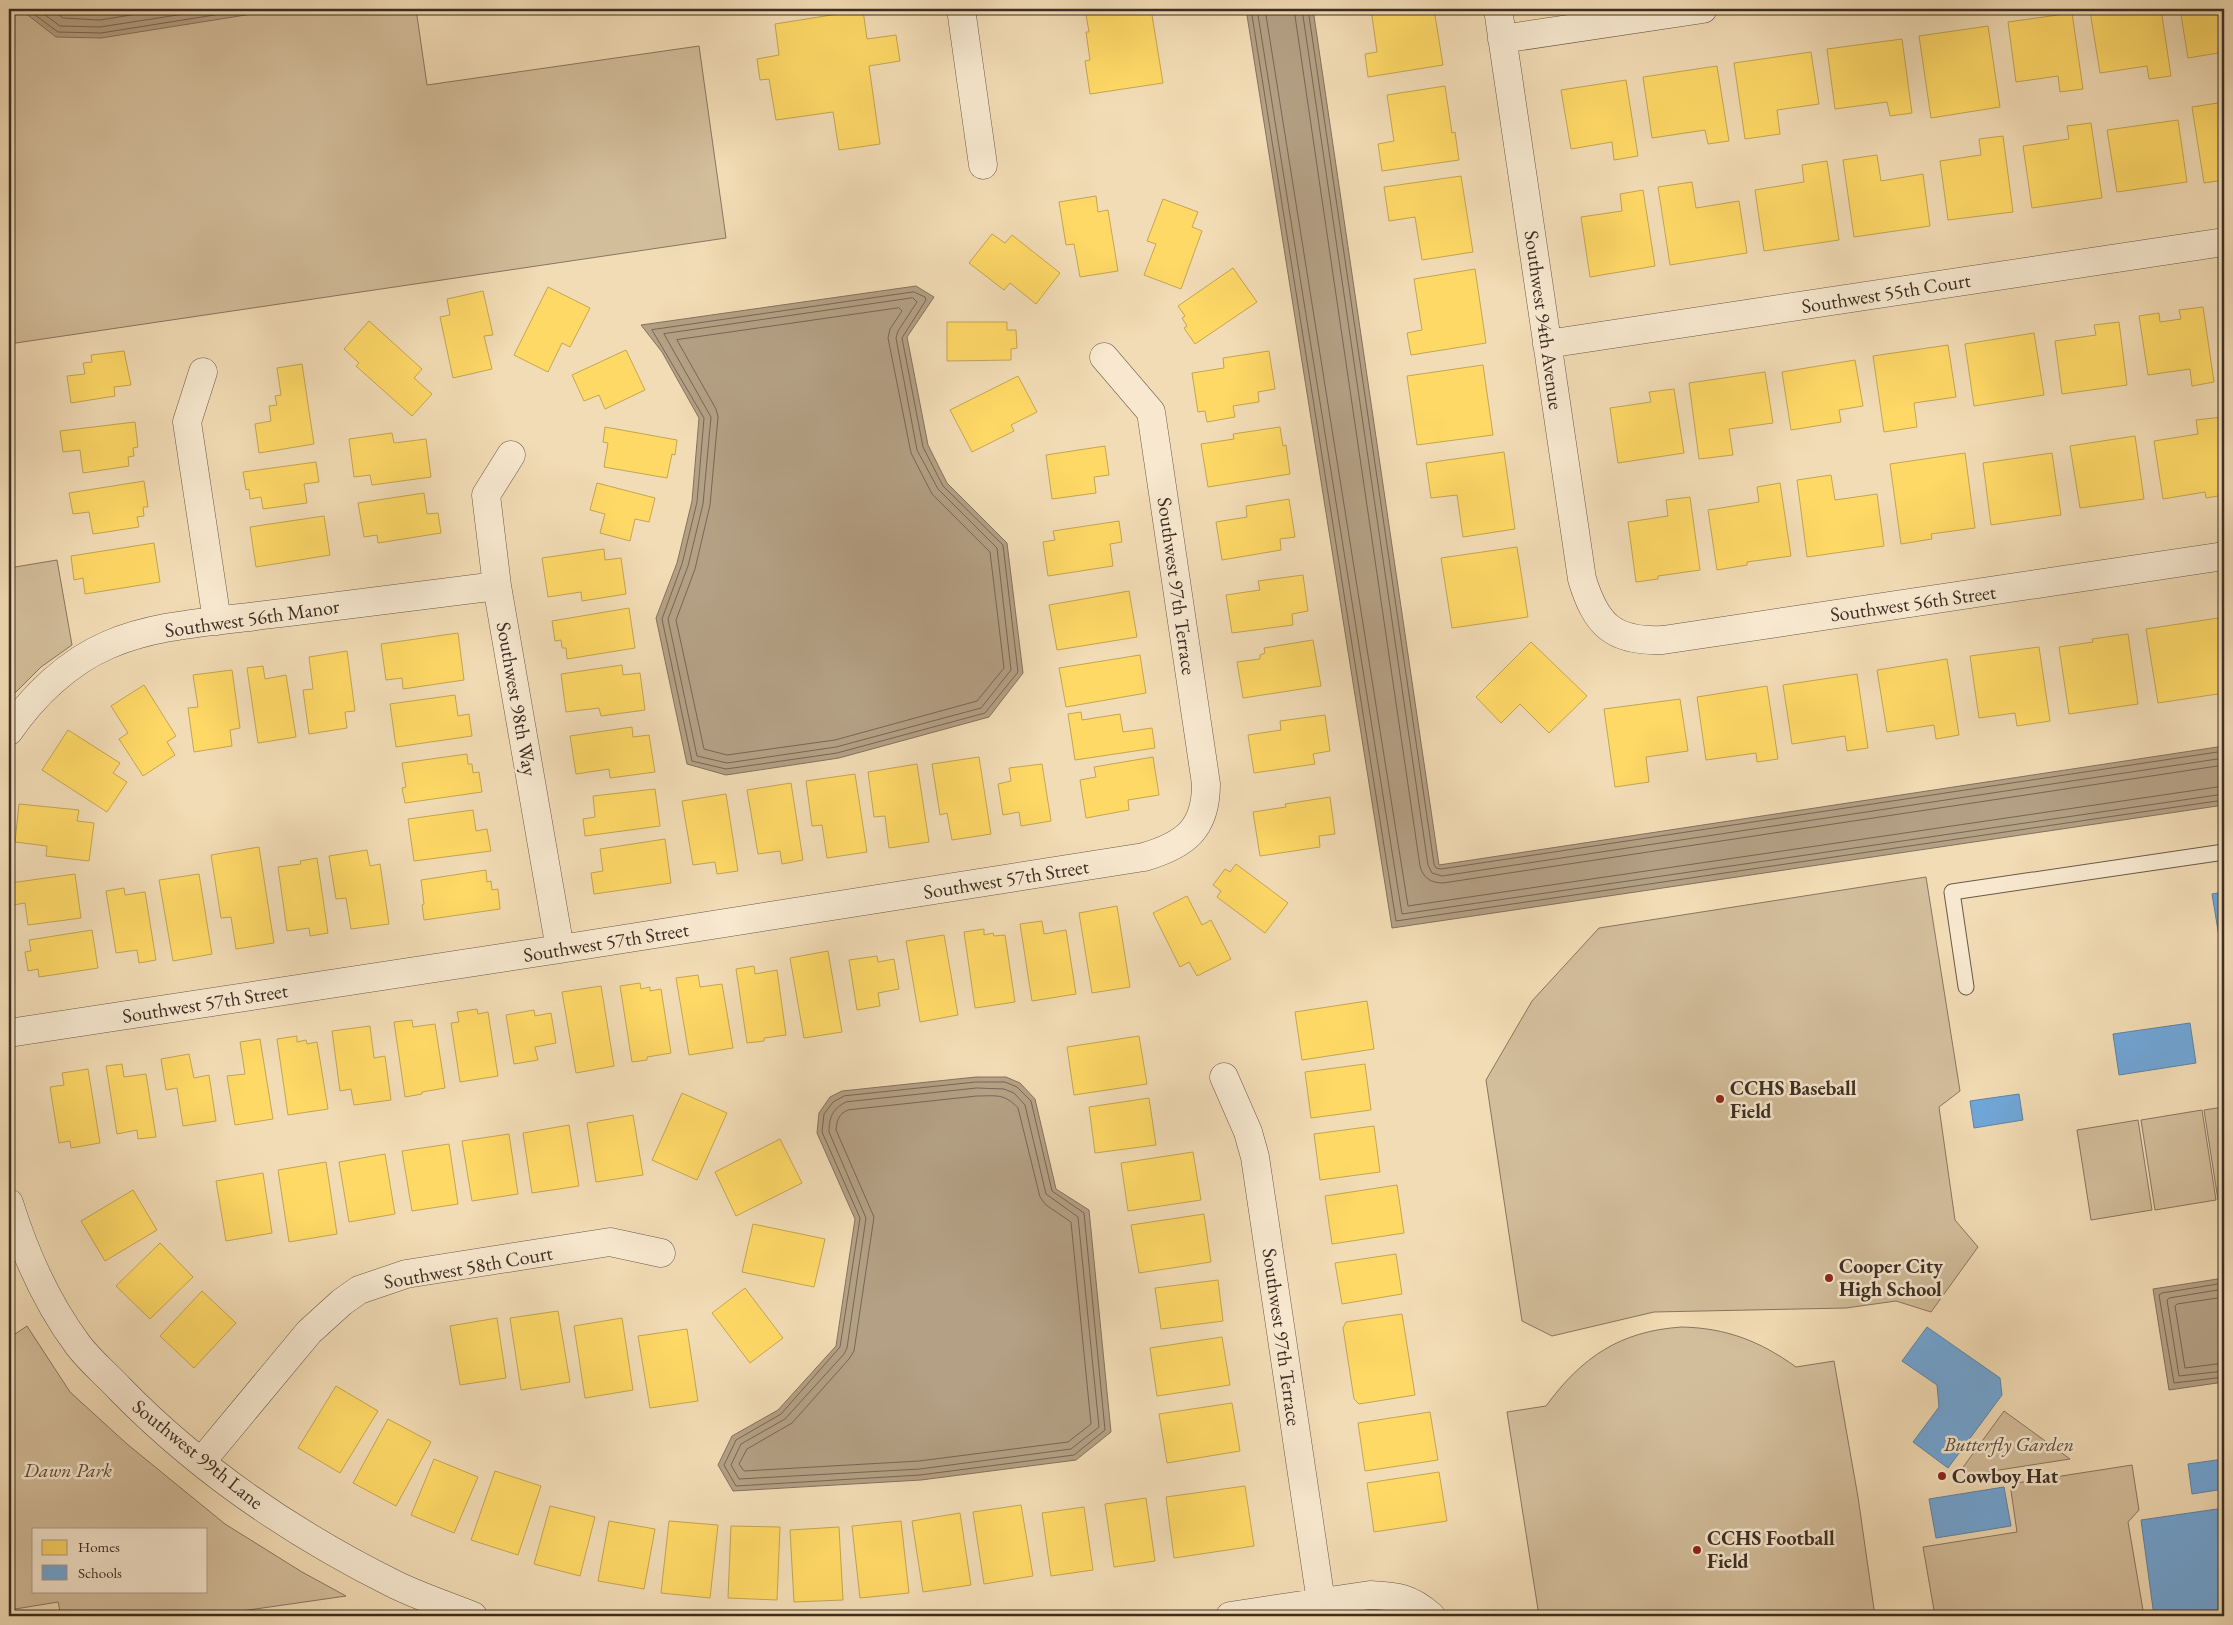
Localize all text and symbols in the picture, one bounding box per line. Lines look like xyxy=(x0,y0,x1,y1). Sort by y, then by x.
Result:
street label: Southwest 94th Avenue xyxy=(1519,229,1569,411)
street label: Southwest 55th Court xyxy=(1800,267,1973,319)
street label: Southwest 97th Terrace xyxy=(1152,495,1202,677)
street label: Southwest 56th Street xyxy=(1828,578,1998,628)
street label: Southwest 56th Manor xyxy=(163,593,341,643)
street label: Southwest 98th Way xyxy=(491,620,543,778)
street label: Southwest 57th Street xyxy=(921,853,1091,905)
street label: Southwest 57th Street xyxy=(521,916,691,968)
street label: Southwest 57th Street xyxy=(120,977,290,1029)
place label: CCHS Baseball Field xyxy=(1730,1075,1857,1124)
marker: CCHS Baseball Field xyxy=(1714,1093,1726,1105)
street label: Southwest 58th Court xyxy=(382,1239,555,1295)
street label: Southwest 97th Terrace xyxy=(1257,1246,1307,1428)
place label: Cooper City High School xyxy=(1839,1253,1943,1302)
marker: Cooper City High School xyxy=(1823,1272,1835,1284)
street label: Southwest 99th Lane xyxy=(127,1393,269,1515)
park label: Butterfly Garden xyxy=(1943,1431,2074,1457)
park label: Dawn Park xyxy=(23,1457,112,1483)
place label: Cowboy Hat xyxy=(1952,1463,2059,1489)
marker: Cowboy Hat xyxy=(1936,1470,1948,1482)
place label: CCHS Football Field xyxy=(1707,1525,1835,1574)
legend xyxy=(32,1528,208,1592)
text: Homes xyxy=(78,1537,120,1556)
marker: CCHS Football Field xyxy=(1691,1544,1703,1556)
text: Schools xyxy=(78,1563,122,1582)

